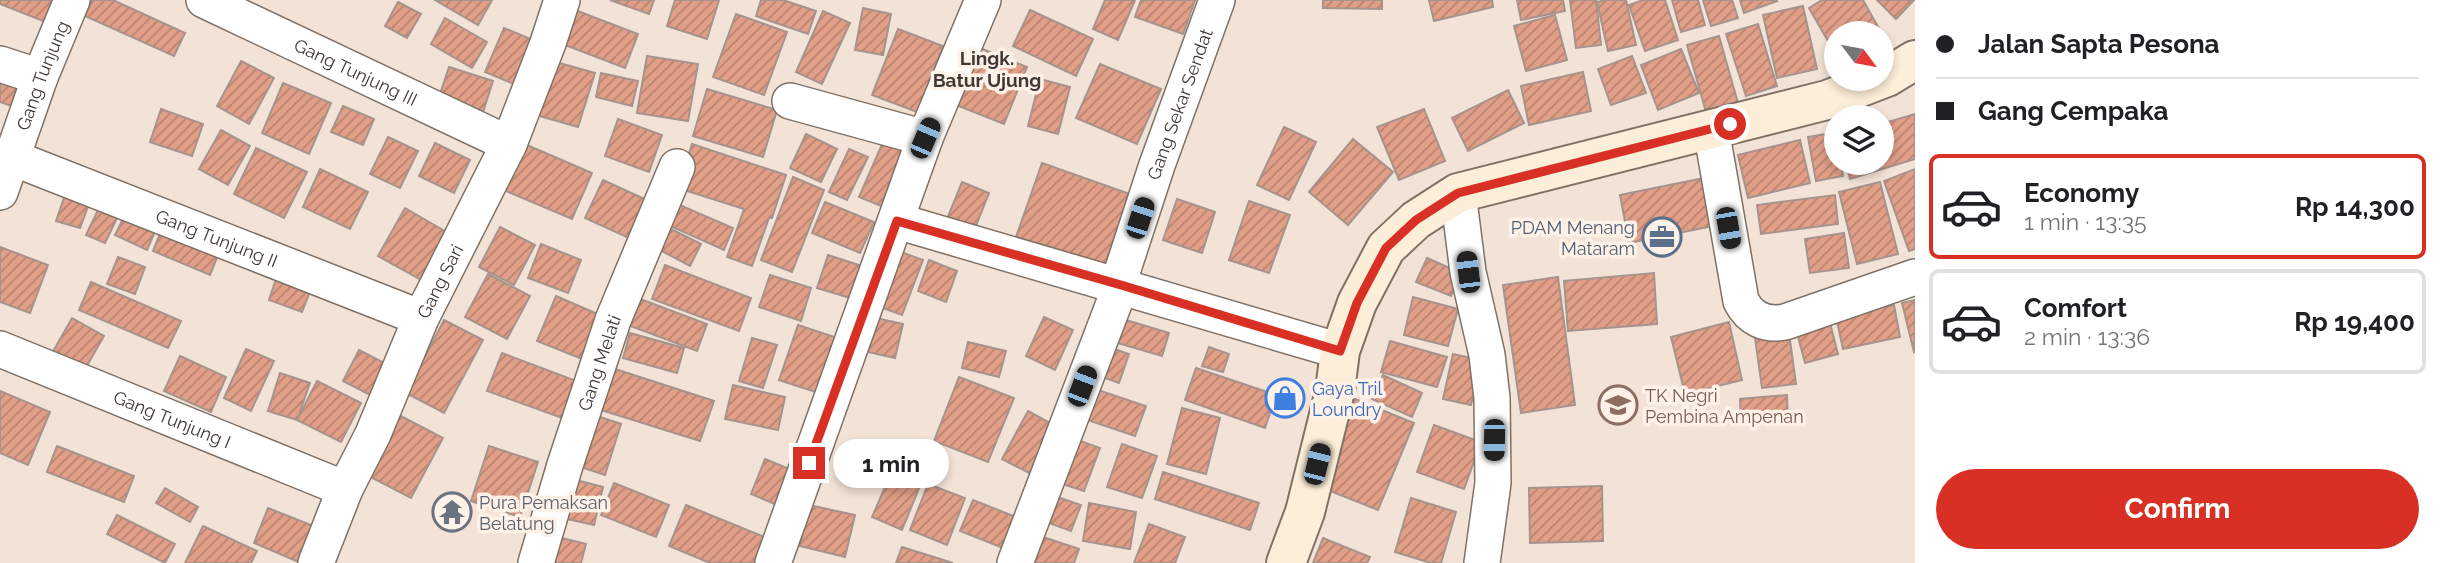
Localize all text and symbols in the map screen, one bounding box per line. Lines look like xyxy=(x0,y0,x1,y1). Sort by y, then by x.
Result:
street label: Gang Tunjung xyxy=(12,18,73,133)
north arrow xyxy=(1824,21,1894,91)
map controls xyxy=(1824,21,1894,175)
street label: Gang Sekar Sendat xyxy=(1142,26,1216,182)
text: Jalan Sapta Pesona xyxy=(1978,29,2220,59)
street label: Gang Tunjung III xyxy=(291,34,421,110)
district label: Lingk. Batur Ujung xyxy=(933,47,1041,91)
text: Gang Cempaka xyxy=(1978,96,2168,126)
button: layers xyxy=(1824,105,1894,175)
route start xyxy=(1714,108,1746,140)
car xyxy=(908,115,943,161)
icon: car xyxy=(1940,175,2003,238)
text: Economy xyxy=(2024,178,2139,208)
text: Rp 14,300 xyxy=(2295,192,2415,222)
car xyxy=(1124,195,1157,241)
street label: Gang Tunjung II xyxy=(153,205,281,271)
car xyxy=(1715,205,1742,251)
text: 1 min · 13:35 xyxy=(2024,208,2147,235)
office icon: PDAM Menang Mataram xyxy=(1641,216,1683,258)
place label: PDAM Menang Mataram xyxy=(1511,217,1635,259)
street label: Gang Sari xyxy=(412,241,467,322)
car xyxy=(1456,250,1481,294)
icon: car xyxy=(1940,290,2003,353)
text: Comfort xyxy=(2024,293,2127,323)
text: Rp 19,400 xyxy=(2294,307,2415,337)
street label: Gang Melati xyxy=(573,311,625,413)
text: 2 min · 13:36 xyxy=(2024,323,2150,350)
car xyxy=(1065,363,1100,409)
shop icon: Gaya Tril Loundry xyxy=(1264,377,1306,419)
place label: Gaya Tril Loundry xyxy=(1312,378,1382,420)
school or university icon: TK Negri Pembina Ampenan xyxy=(1597,384,1639,426)
place label: TK Negri Pembina Ampenan xyxy=(1645,385,1804,427)
street label: Gang Tunjung I xyxy=(111,386,234,452)
car xyxy=(1484,419,1505,461)
callout: 1 min xyxy=(834,438,949,488)
car xyxy=(1302,441,1333,487)
route end xyxy=(793,447,825,479)
text: 1 min xyxy=(862,450,920,477)
button: Confirm xyxy=(1936,469,2419,549)
temple icon: Pura Pemaksan Belatung xyxy=(431,491,473,533)
place label: Pura Pemaksan Belatung xyxy=(479,492,608,534)

